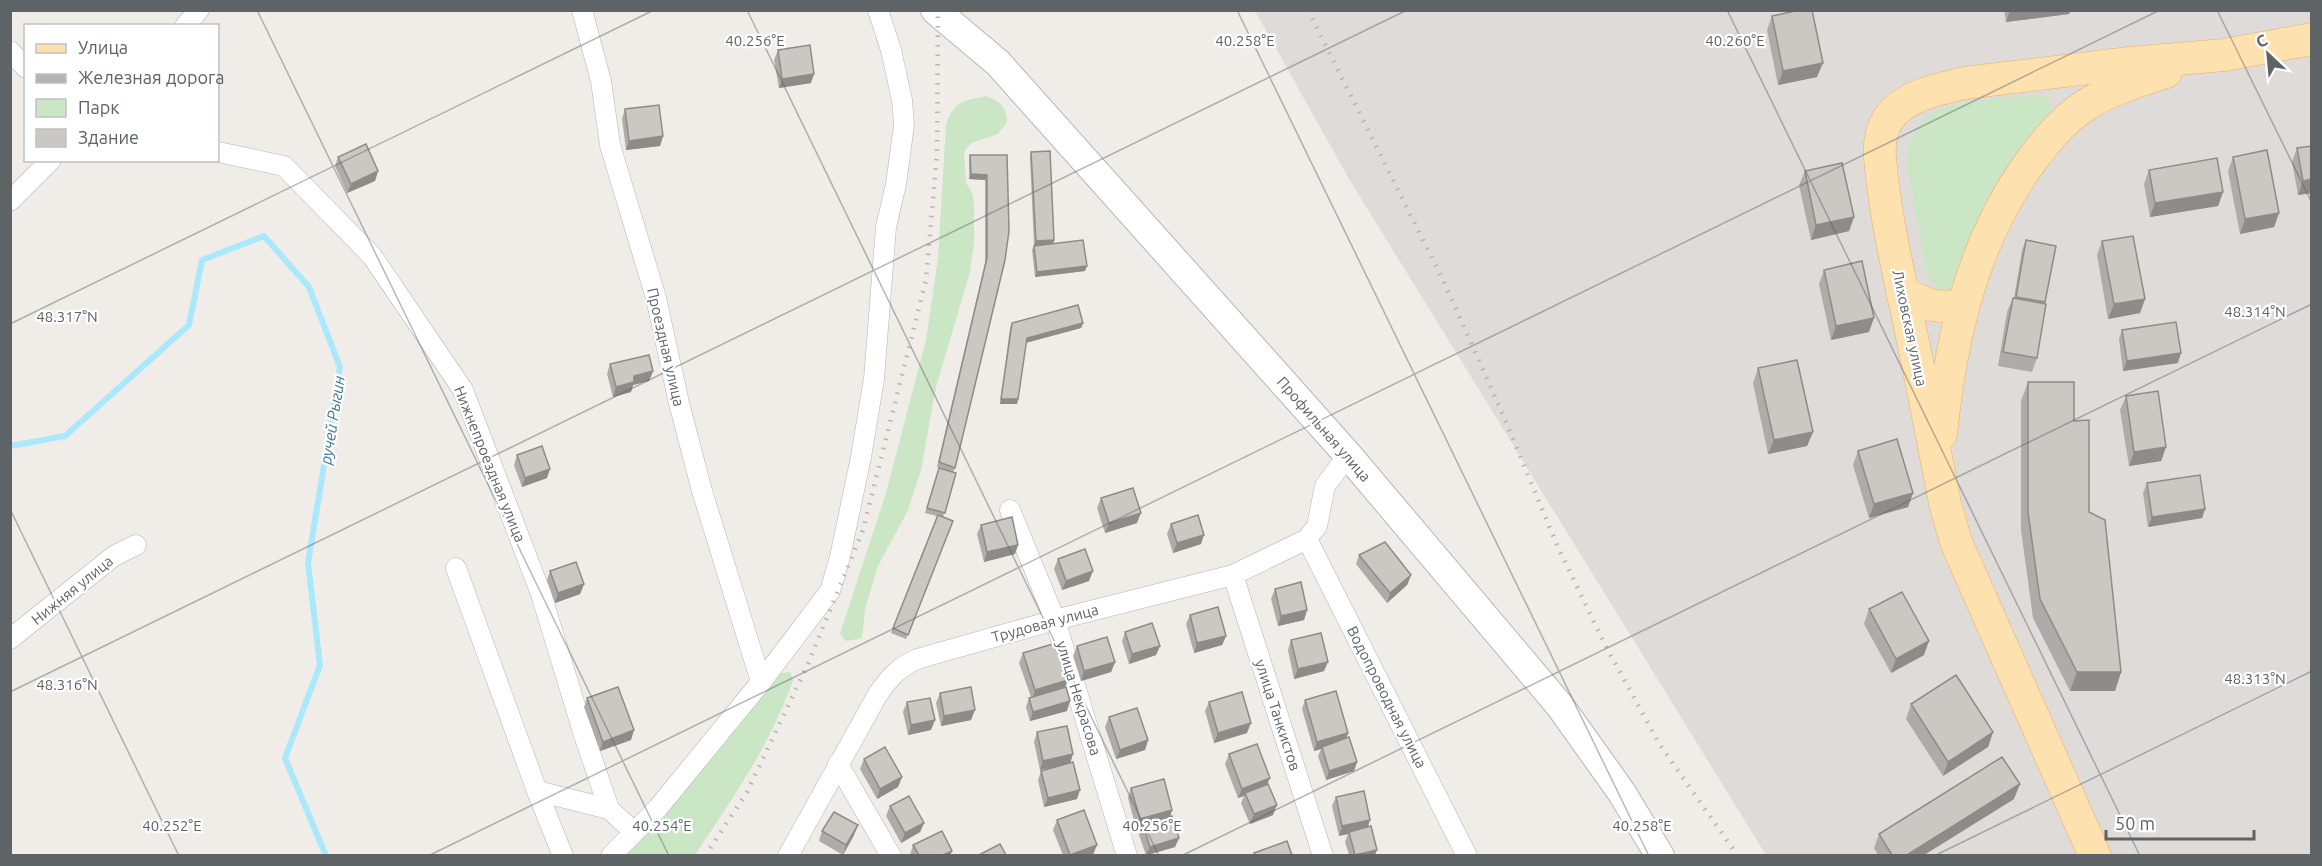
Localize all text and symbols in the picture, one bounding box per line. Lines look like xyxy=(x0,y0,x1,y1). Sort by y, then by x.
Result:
legend xyxy=(24,24,219,162)
north arrow xyxy=(2238,24,2298,84)
text: С xyxy=(2253,30,2270,51)
text: 40.256°E xyxy=(725,32,785,49)
text: 40.258°E xyxy=(1215,32,1275,49)
text: 40.260°E xyxy=(1705,32,1765,49)
text: Улица xyxy=(78,37,128,57)
text: Железная дорога xyxy=(78,67,225,87)
text: Парк xyxy=(78,97,119,117)
text: Здание xyxy=(78,127,139,147)
street label: Лиховская улица xyxy=(1889,268,1931,388)
street label: Проездная улица xyxy=(644,286,688,408)
text: 48.314°N xyxy=(2224,303,2286,320)
text: 48.317°N xyxy=(36,308,98,325)
street label: Профильная улица xyxy=(1274,373,1374,485)
water label: ручей Рыгин xyxy=(316,374,348,467)
street label: Нижнепроездная улица xyxy=(451,383,529,545)
street label: Нижняя улица xyxy=(28,552,116,628)
street label: Трудовая улица xyxy=(990,601,1100,645)
street label: Водопроводная улица xyxy=(1344,623,1430,771)
street label: улица Некрасова xyxy=(1053,639,1105,757)
street label: улица Танкистов xyxy=(1252,657,1304,773)
text: 48.313°N xyxy=(2224,670,2286,687)
text: 48.316°N xyxy=(36,676,98,693)
scale bar xyxy=(2106,803,2254,841)
text: 50 m xyxy=(2115,813,2155,833)
text: 40.252°E xyxy=(142,817,202,834)
text: 40.254°E xyxy=(632,817,692,834)
text: 40.256°E xyxy=(1122,817,1182,834)
text: 40.258°E xyxy=(1612,817,1672,834)

